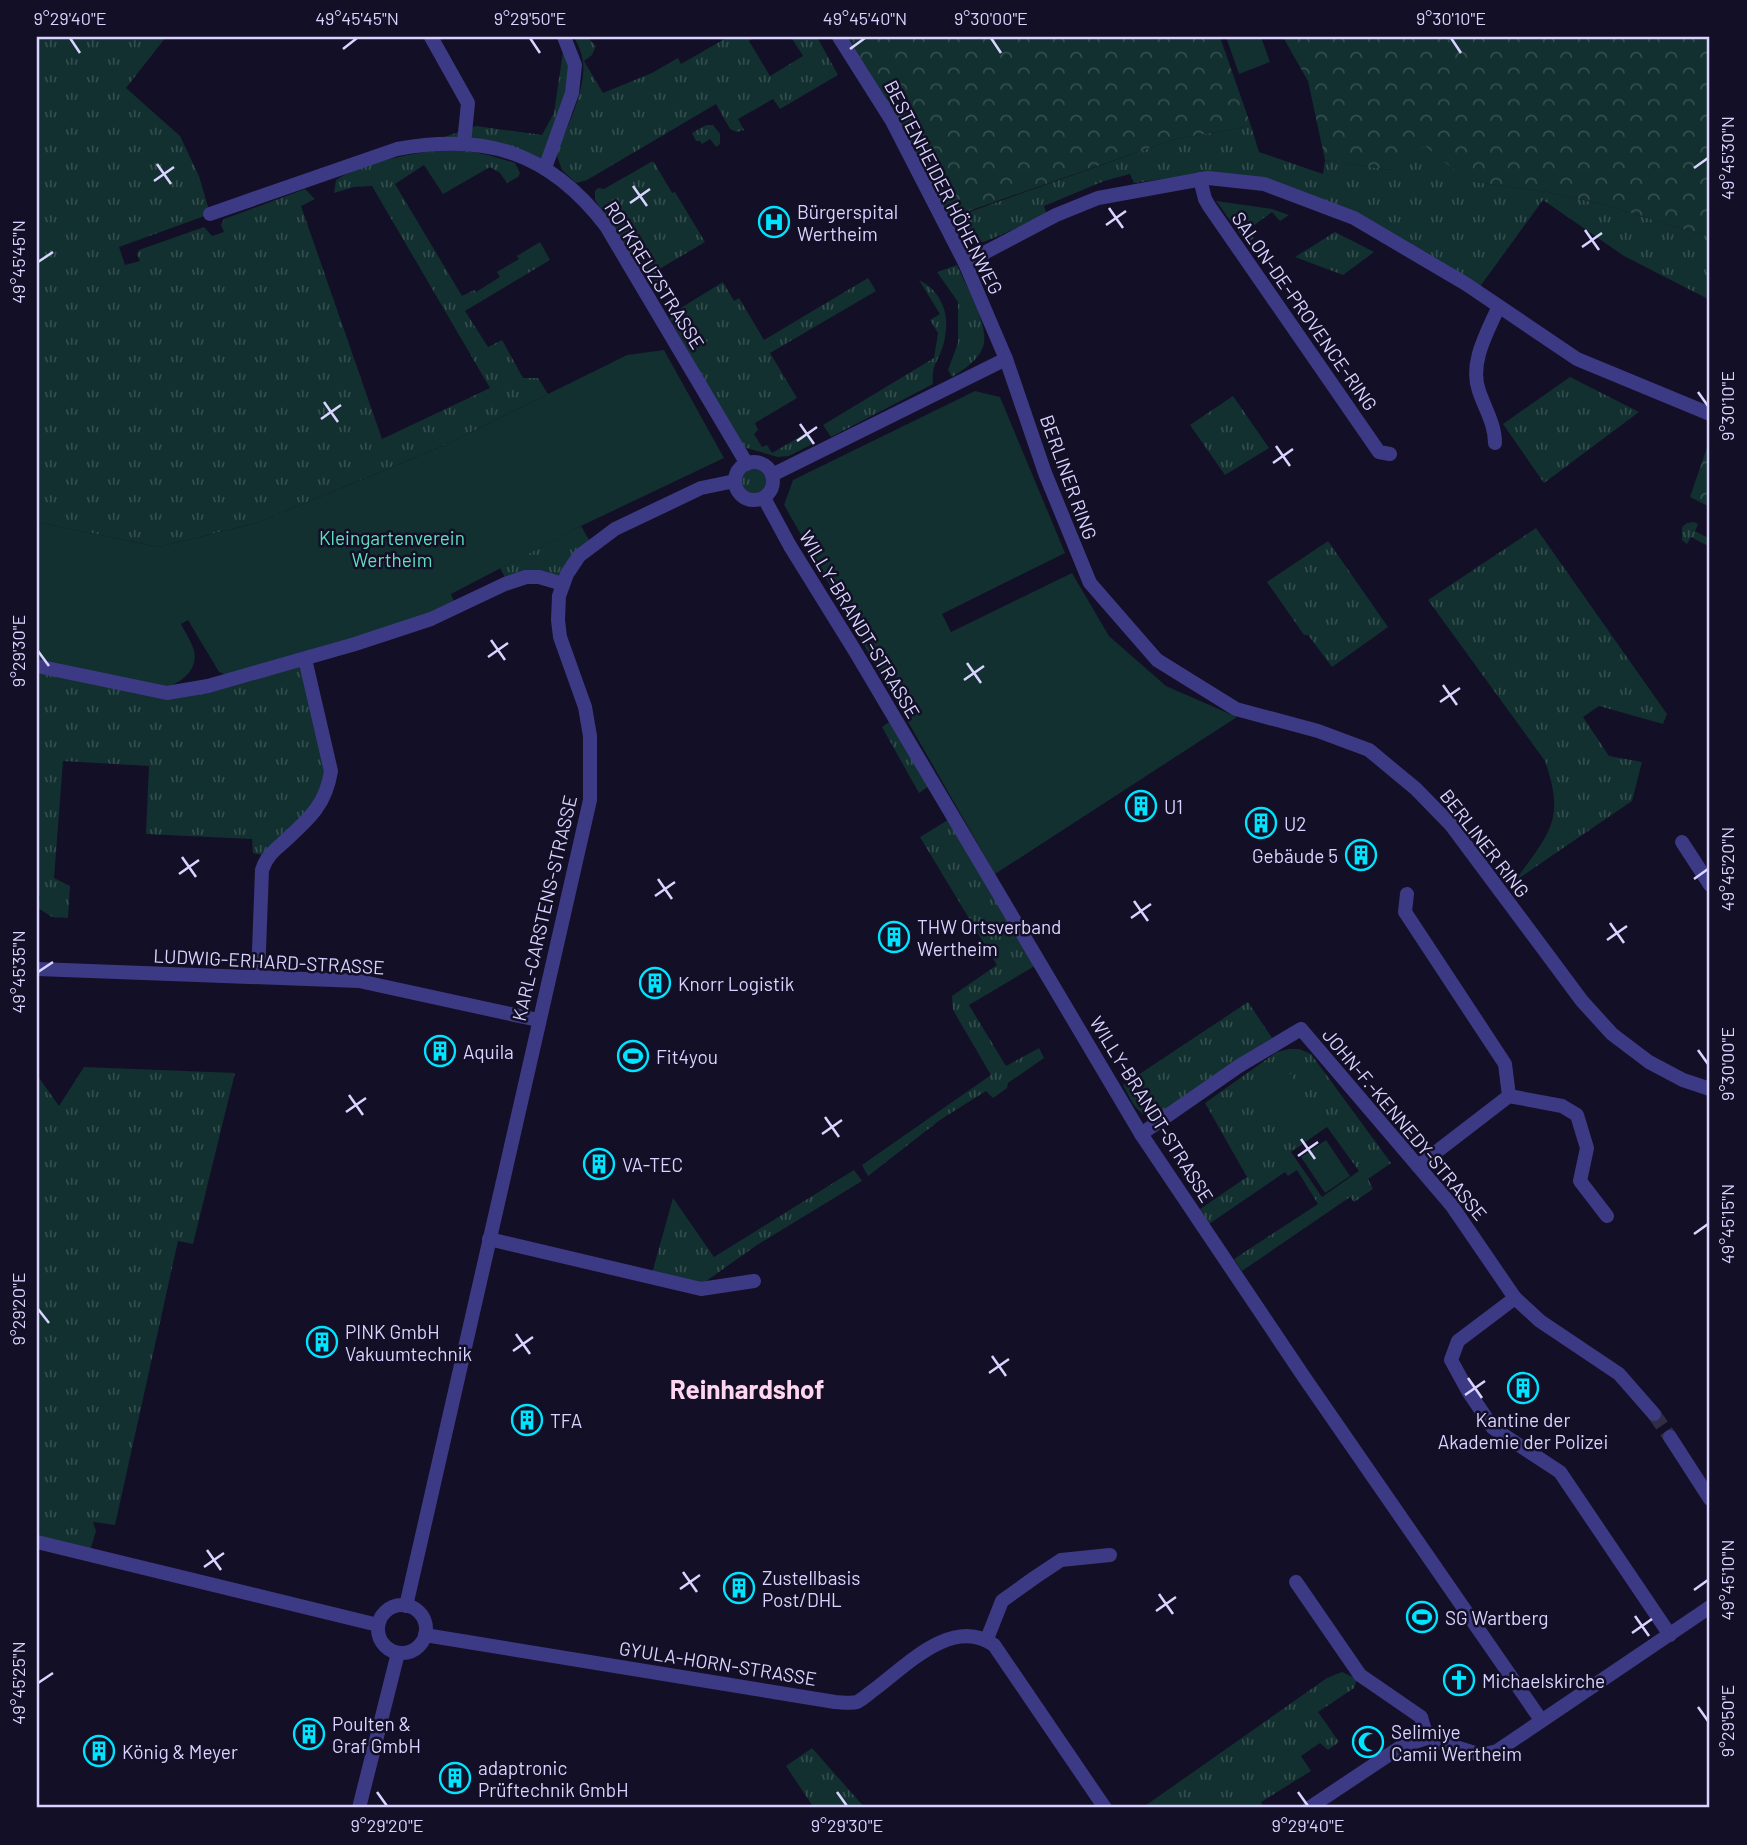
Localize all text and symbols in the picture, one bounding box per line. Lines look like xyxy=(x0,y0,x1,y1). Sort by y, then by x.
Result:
text: 9°29'40"E xyxy=(33,7,107,29)
text: 49°45'45"N xyxy=(315,7,399,29)
text: 9°29'50"E xyxy=(494,7,566,29)
text: 49°45'40"N xyxy=(823,7,907,29)
text: 9°30'00"E xyxy=(954,7,1028,29)
text: 9°30'10"E xyxy=(1416,7,1486,29)
street label: BESTENHEIDER HÖHENWEG xyxy=(880,76,1008,298)
text: 49°45'30"N xyxy=(1716,116,1738,200)
street label: ROTKREUZSTRASSE xyxy=(600,197,710,353)
place label: Bürgerspital Wertheim xyxy=(797,200,898,245)
hospital icon: Bürgerspital Wertheim xyxy=(757,205,791,239)
street label: SALON-DE-PROVENCE-RING xyxy=(1227,207,1383,415)
text: 49°45'45"N xyxy=(7,220,29,304)
text: 9°30'10"E xyxy=(1716,371,1738,441)
street label: BERLINER RING xyxy=(1036,411,1102,543)
park label: Kleingartenverein Wertheim xyxy=(319,526,465,571)
street label: WILLY-BRANDT-STRASSE xyxy=(795,526,925,722)
text: 9°29'30"E xyxy=(7,615,29,687)
street label: BERLINER RING xyxy=(1436,784,1534,902)
building icon: U1 xyxy=(1124,789,1158,823)
street label: KARL-CARSTENS-STRASSE xyxy=(507,793,581,1023)
place label: U1 xyxy=(1164,795,1183,818)
building icon: U2 xyxy=(1244,806,1278,840)
place label: U2 xyxy=(1284,812,1307,835)
text: 49°45'20"N xyxy=(1716,827,1738,911)
building icon: Gebäude 5 xyxy=(1344,838,1378,872)
place label: Gebäude 5 xyxy=(1252,844,1338,867)
place label: THW Ortsverband Wertheim xyxy=(917,915,1062,960)
building icon: THW Ortsverband Wertheim xyxy=(877,920,911,954)
text: 49°45'35"N xyxy=(7,930,29,1014)
street label: LUDWIG-ERHARD-STRASSE xyxy=(153,943,385,979)
building icon: Knorr Logistik xyxy=(638,966,672,1000)
place label: Knorr Logistik xyxy=(678,972,794,995)
street label: WILLY-BRANDT-STRASSE xyxy=(1085,1012,1219,1206)
street label: JOHN-F.-KENNEDY-STRASSE xyxy=(1318,1023,1492,1225)
text: 9°30'00"E xyxy=(1716,1027,1738,1101)
building icon: Aquila xyxy=(423,1034,457,1068)
sports icon: Fit4you xyxy=(616,1039,650,1073)
place label: Aquila xyxy=(463,1040,514,1063)
place label: Fit4you xyxy=(656,1045,718,1068)
building icon: VA-TEC xyxy=(582,1147,616,1181)
place label: VA-TEC xyxy=(622,1153,683,1176)
text: 49°45'15"N xyxy=(1716,1184,1738,1264)
text: 9°29'20"E xyxy=(7,1272,29,1346)
place label: PINK GmbH Vakuumtechnik xyxy=(345,1320,472,1365)
building icon: PINK GmbH Vakuumtechnik xyxy=(305,1325,339,1359)
building icon: Kantine der Akademie der Polizei xyxy=(1506,1371,1540,1405)
district label: Reinhardshof xyxy=(670,1373,824,1404)
building icon: TFA xyxy=(510,1403,544,1437)
place label: Kantine der Akademie der Polizei xyxy=(1438,1408,1608,1453)
place label: TFA xyxy=(550,1409,582,1432)
text: 49°45'10"N xyxy=(1716,1539,1738,1621)
place label: Zustellbasis Post/DHL xyxy=(762,1566,860,1611)
building icon: Zustellbasis Post/DHL xyxy=(722,1571,756,1605)
sports icon: SG Wartberg xyxy=(1405,1600,1439,1634)
place label: SG Wartberg xyxy=(1445,1606,1548,1629)
street label: GYULA-HORN-STRASSE xyxy=(618,1636,818,1690)
text: 49°45'25"N xyxy=(7,1641,29,1725)
church icon: Michaelskirche xyxy=(1442,1663,1476,1697)
place label: Michaelskirche xyxy=(1482,1669,1605,1692)
text: 9°29'50"E xyxy=(1716,1685,1738,1757)
place label: Poulten & Graf GmbH xyxy=(332,1712,421,1757)
building icon: Poulten & Graf GmbH xyxy=(292,1717,326,1751)
place label: Selimiye Camii Wertheim xyxy=(1391,1720,1522,1765)
mosque icon: Selimiye Camii Wertheim xyxy=(1351,1725,1385,1759)
building icon: König & Meyer xyxy=(82,1734,116,1768)
place label: König & Meyer xyxy=(122,1740,238,1763)
place label: adaptronic Prüftechnik GmbH xyxy=(478,1756,629,1801)
building icon: adaptronic Prüftechnik GmbH xyxy=(438,1761,472,1795)
text: 9°29'20"E xyxy=(350,1814,424,1836)
text: 9°29'30"E xyxy=(811,1814,883,1836)
text: 9°29'40"E xyxy=(1271,1814,1345,1836)

